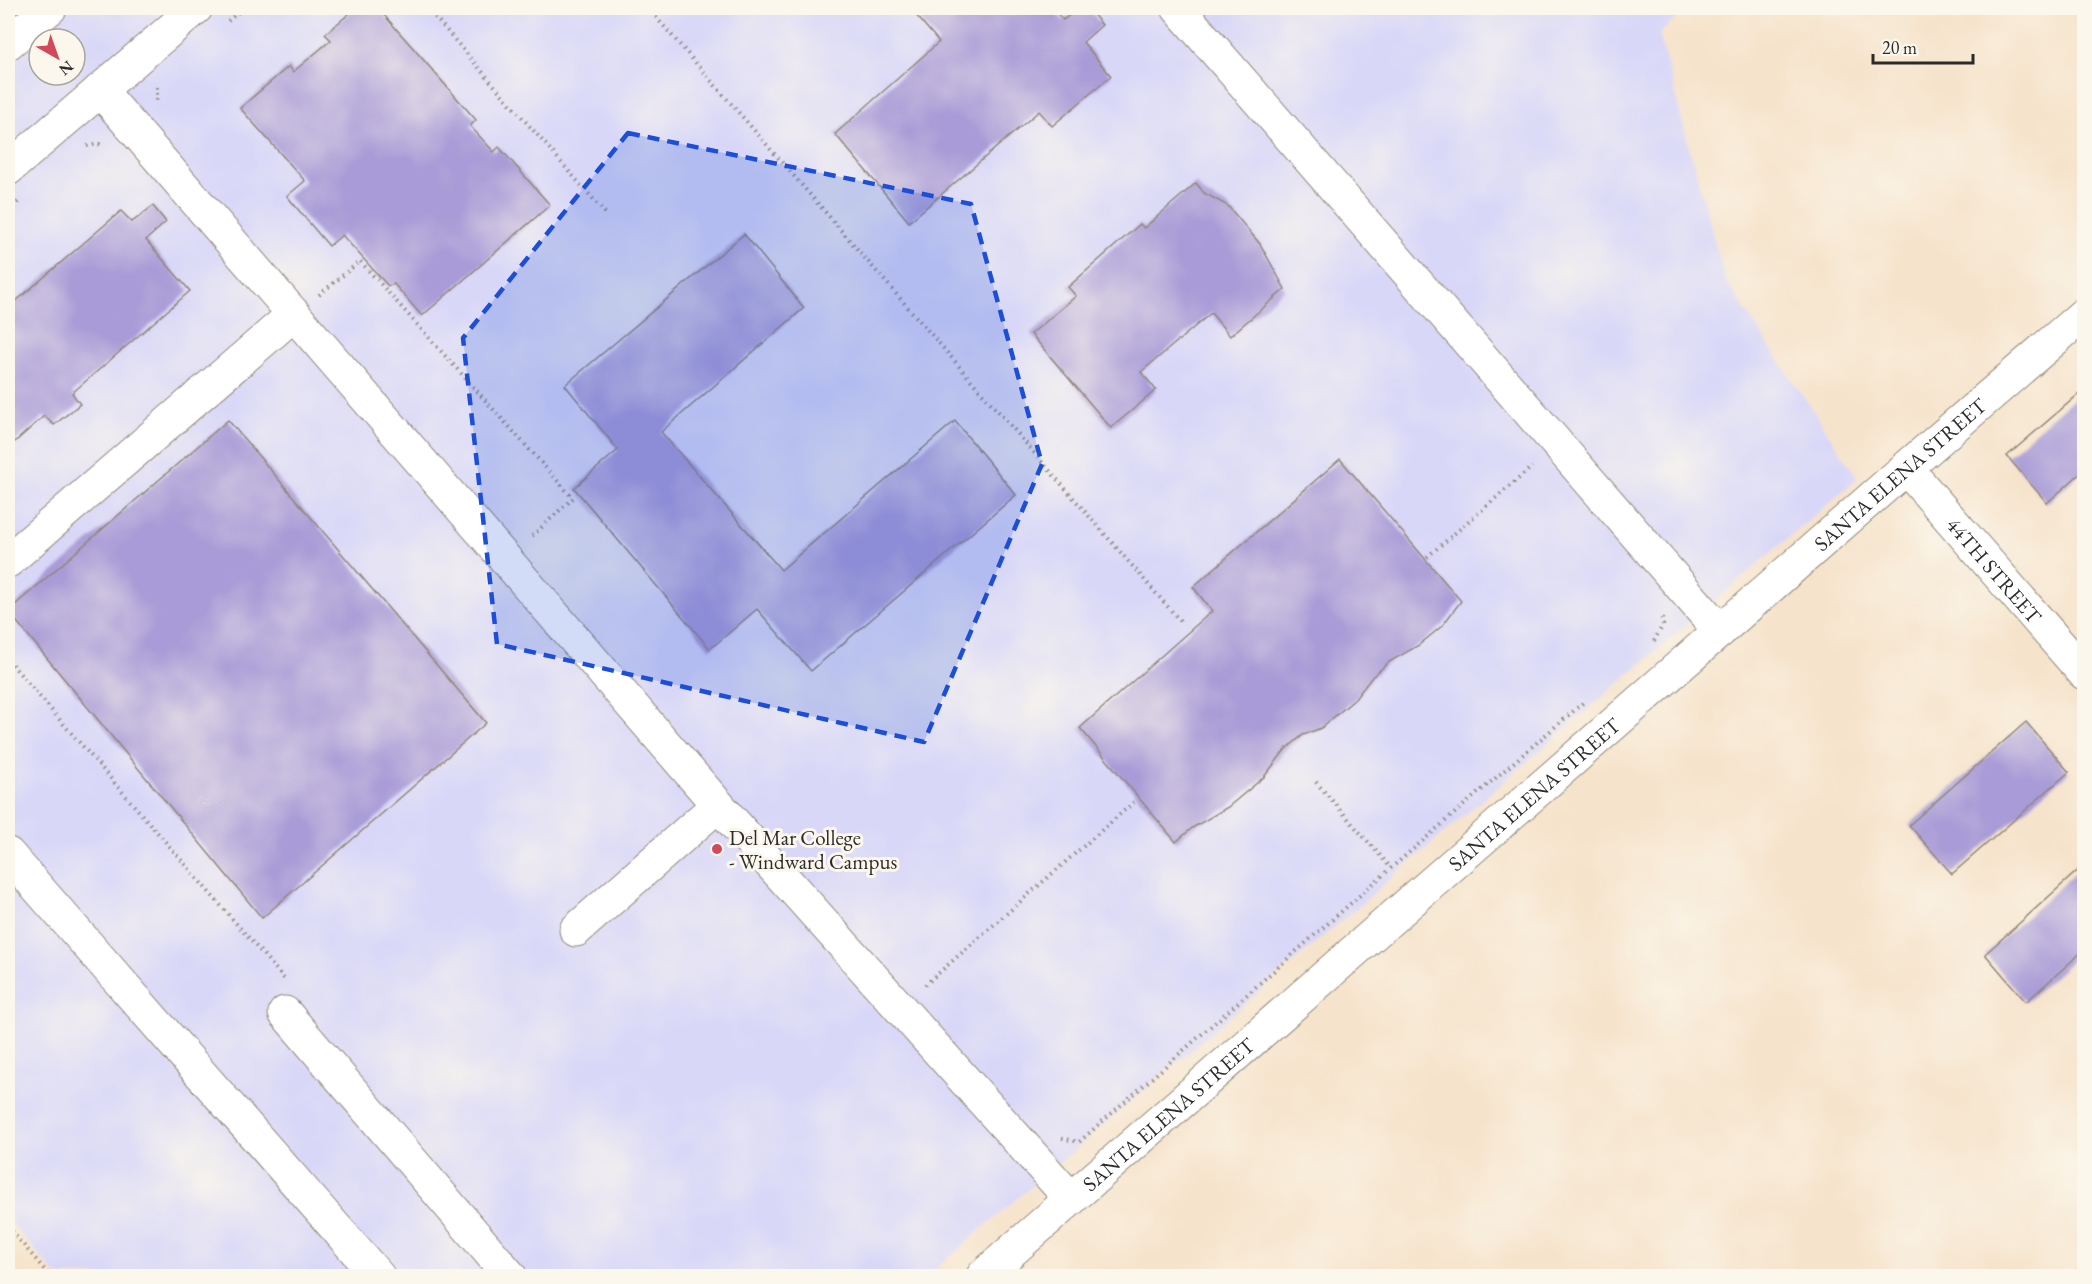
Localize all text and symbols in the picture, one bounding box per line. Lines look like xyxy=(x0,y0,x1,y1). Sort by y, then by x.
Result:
north arrow xyxy=(27,27,87,87)
scale bar xyxy=(1873,27,1974,65)
text: 20 m xyxy=(1882,36,1917,59)
text: N xyxy=(55,56,78,80)
street label: SANTA ELENA STREET xyxy=(1808,391,1992,556)
street label: 44TH STREET xyxy=(1941,511,2049,629)
street label: SANTA ELENA STREET xyxy=(1442,711,1626,876)
place label: Del Mar College - Windward Campus xyxy=(729,824,898,875)
marker: Del Mar College - Windward Campus xyxy=(710,842,724,856)
street label: SANTA ELENA STREET xyxy=(1076,1031,1260,1197)

